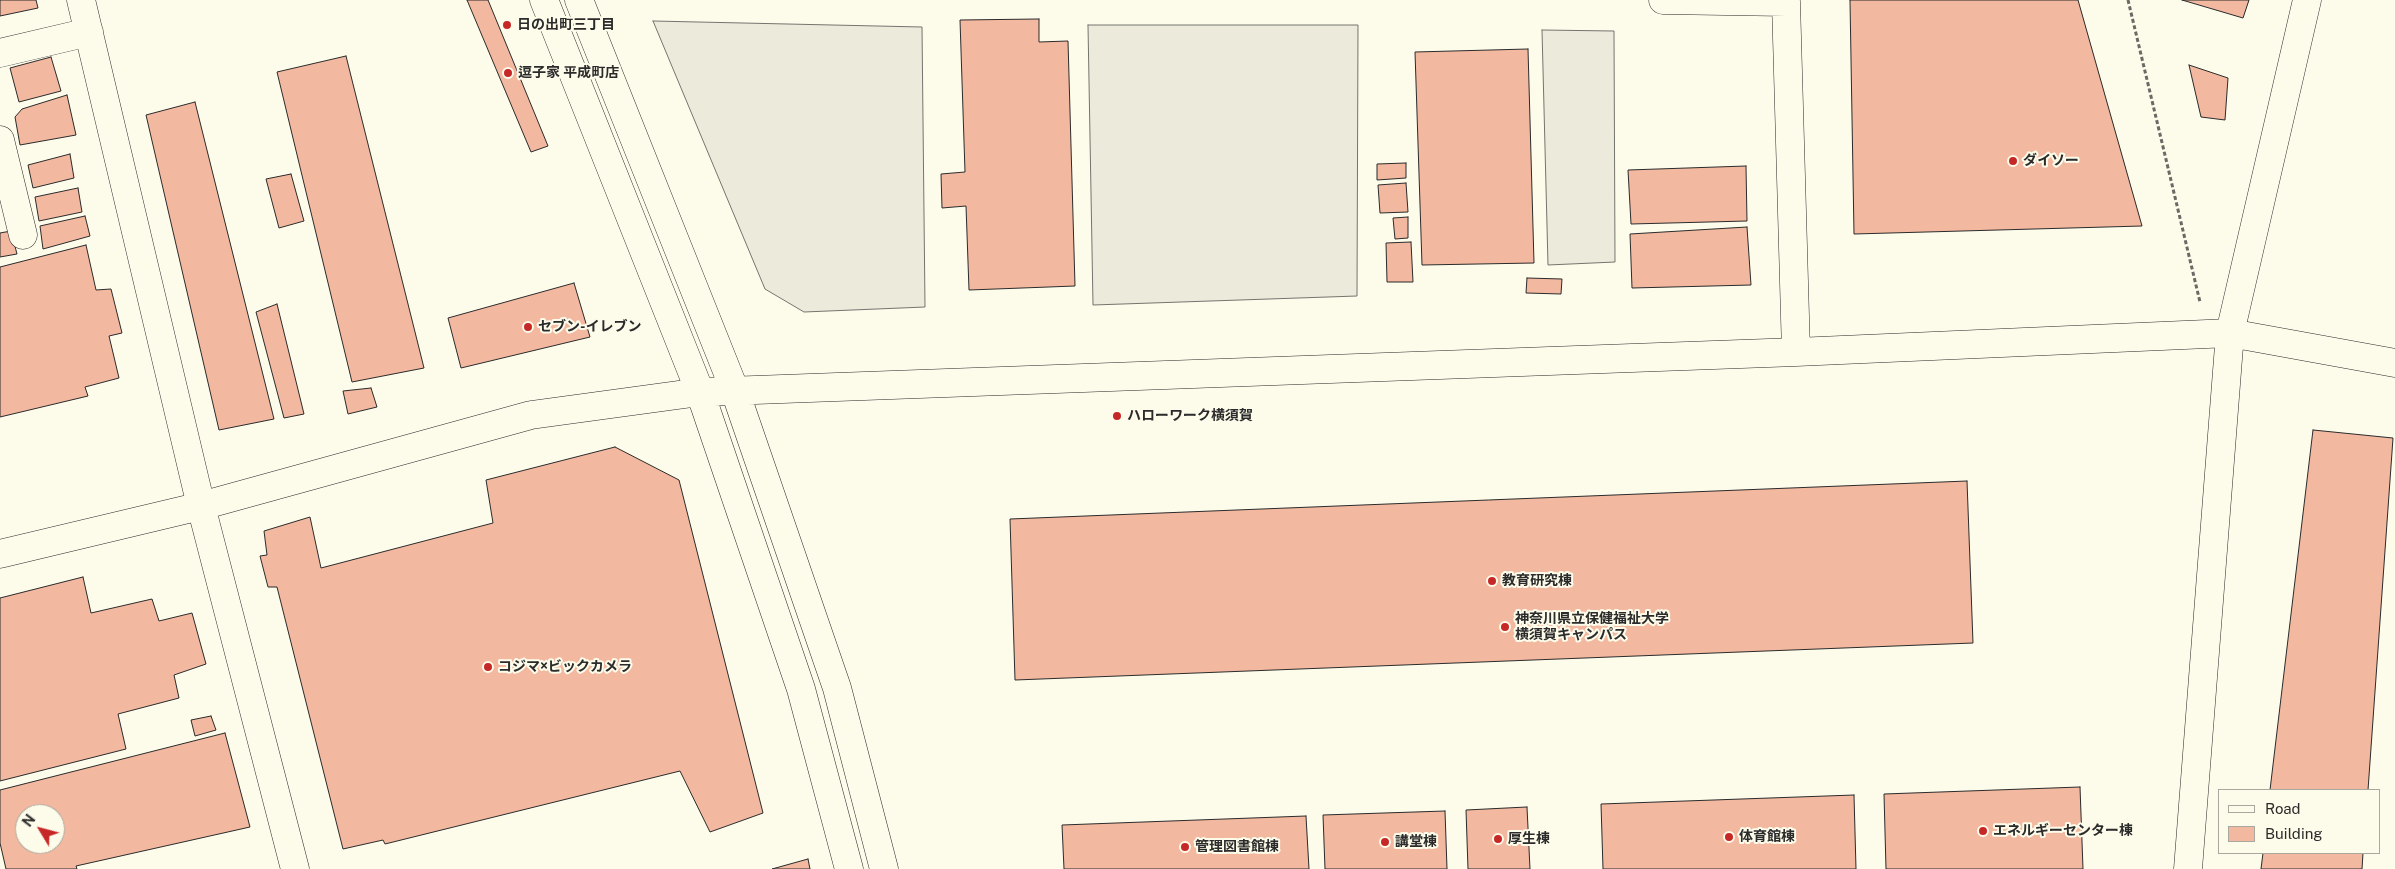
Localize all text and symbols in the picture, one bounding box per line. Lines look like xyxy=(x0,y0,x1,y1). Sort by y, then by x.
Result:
place label: 日の出町三丁目 xyxy=(517,17,615,33)
marker: 日の出町三丁目 xyxy=(501,19,513,31)
place label: 逗子家 平成町店 xyxy=(518,65,619,81)
marker: 逗子家 平成町店 xyxy=(502,67,514,79)
place label: ダイソー xyxy=(2023,153,2079,169)
marker: ダイソー xyxy=(2007,155,2019,167)
place label: セブン-イレブン xyxy=(538,319,642,335)
marker: セブン-イレブン xyxy=(522,321,534,333)
place label: ハローワーク横須賀 xyxy=(1127,408,1253,424)
marker: ハローワーク横須賀 xyxy=(1111,410,1123,422)
place label: 教育研究棟 xyxy=(1502,573,1572,589)
marker: 教育研究棟 xyxy=(1486,575,1498,587)
place label: 神奈川県立保健福祉大学 横須賀キャンパス xyxy=(1515,611,1669,644)
marker: 神奈川県立保健福祉大学 横須賀キャンパス xyxy=(1499,621,1511,633)
place label: コジマ×ビックカメラ xyxy=(498,659,632,675)
marker: コジマ×ビックカメラ xyxy=(482,661,494,673)
legend xyxy=(2218,789,2380,854)
text: Road xyxy=(2265,800,2301,817)
north arrow xyxy=(15,804,65,854)
text: N xyxy=(19,811,38,830)
place label: エネルギーセンター棟 xyxy=(1993,823,2133,839)
marker: エネルギーセンター棟 xyxy=(1977,825,1989,837)
text: Building xyxy=(2265,825,2323,842)
place label: 体育館棟 xyxy=(1739,829,1795,845)
place label: 厚生棟 xyxy=(1508,831,1550,847)
marker: 体育館棟 xyxy=(1723,831,1735,843)
marker: 厚生棟 xyxy=(1492,833,1504,845)
place label: 講堂棟 xyxy=(1395,834,1437,850)
marker: 講堂棟 xyxy=(1379,836,1391,848)
place label: 管理図書館棟 xyxy=(1195,839,1279,855)
marker: 管理図書館棟 xyxy=(1179,841,1191,853)

